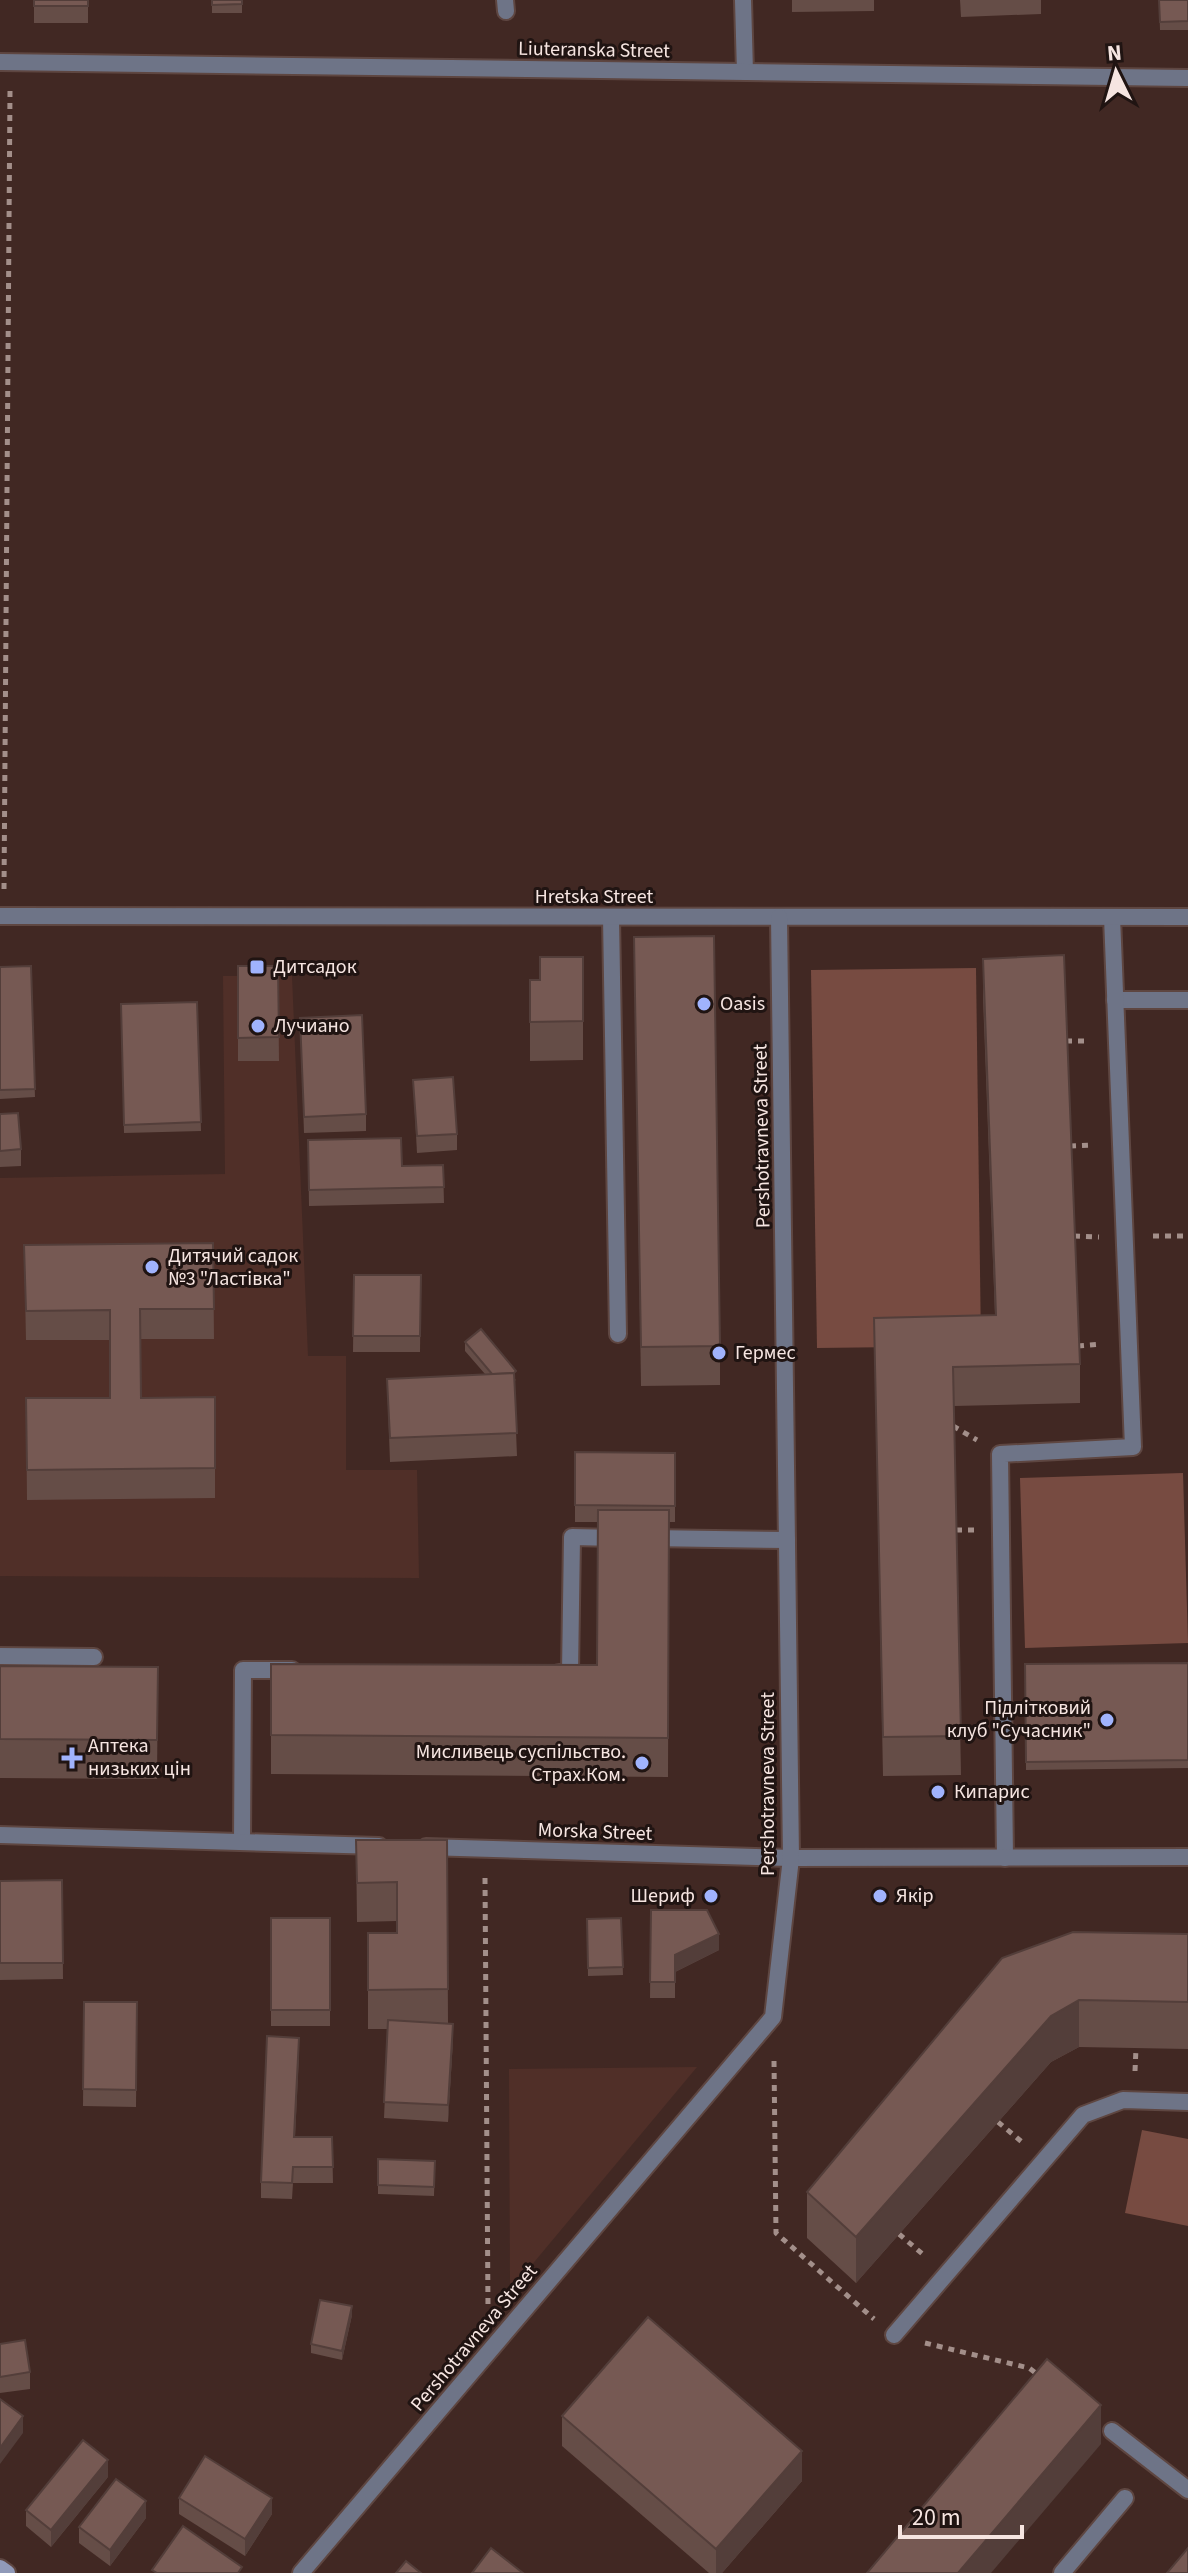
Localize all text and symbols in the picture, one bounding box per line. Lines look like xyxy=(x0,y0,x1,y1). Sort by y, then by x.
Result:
north arrow xyxy=(1076,32,1156,112)
street label: Liuteranska Street xyxy=(518,35,670,65)
text: N xyxy=(1106,36,1123,70)
street label: Hretska Street xyxy=(535,883,653,911)
place label: Дитсадок xyxy=(273,953,357,981)
marker: Дитсадок xyxy=(248,958,266,976)
place label: Oasis xyxy=(720,990,765,1018)
marker: Oasis xyxy=(695,995,713,1013)
place label: Лучиано xyxy=(274,1012,350,1040)
marker: Лучиано xyxy=(249,1017,267,1035)
street label: Pershotravneva Street xyxy=(746,1043,778,1228)
place label: Дитячий садок №3 "Ластівка" xyxy=(168,1242,298,1293)
marker: Дитячий садок №3 "Ластівка" xyxy=(143,1258,161,1276)
place label: Гермес xyxy=(735,1339,796,1367)
marker: Гермес xyxy=(710,1344,728,1362)
street label: Pershotravneva Street xyxy=(754,1692,782,1876)
place label: Підлітковий клуб "Сучасник" xyxy=(947,1694,1091,1745)
marker: Підлітковий клуб "Сучасник" xyxy=(1098,1711,1116,1729)
place label: Аптека низьких цін xyxy=(88,1732,191,1783)
place label: Мисливець суспільство. Страх.Ком. xyxy=(416,1738,626,1789)
marker: Аптека низьких цін xyxy=(63,1749,81,1767)
marker: Мисливець суспільство. Страх.Ком. xyxy=(633,1754,651,1772)
place label: Кипарис xyxy=(954,1778,1030,1806)
marker: Кипарис xyxy=(929,1783,947,1801)
street label: Morska Street xyxy=(537,1816,653,1848)
place label: Шериф xyxy=(630,1882,695,1910)
place label: Якір xyxy=(896,1882,934,1910)
marker: Шериф xyxy=(702,1887,720,1905)
marker: Якір xyxy=(871,1887,889,1905)
street label: Pershotravneva Street xyxy=(404,2258,544,2418)
scale bar xyxy=(900,2489,1022,2539)
text: 20 m xyxy=(912,2500,961,2535)

